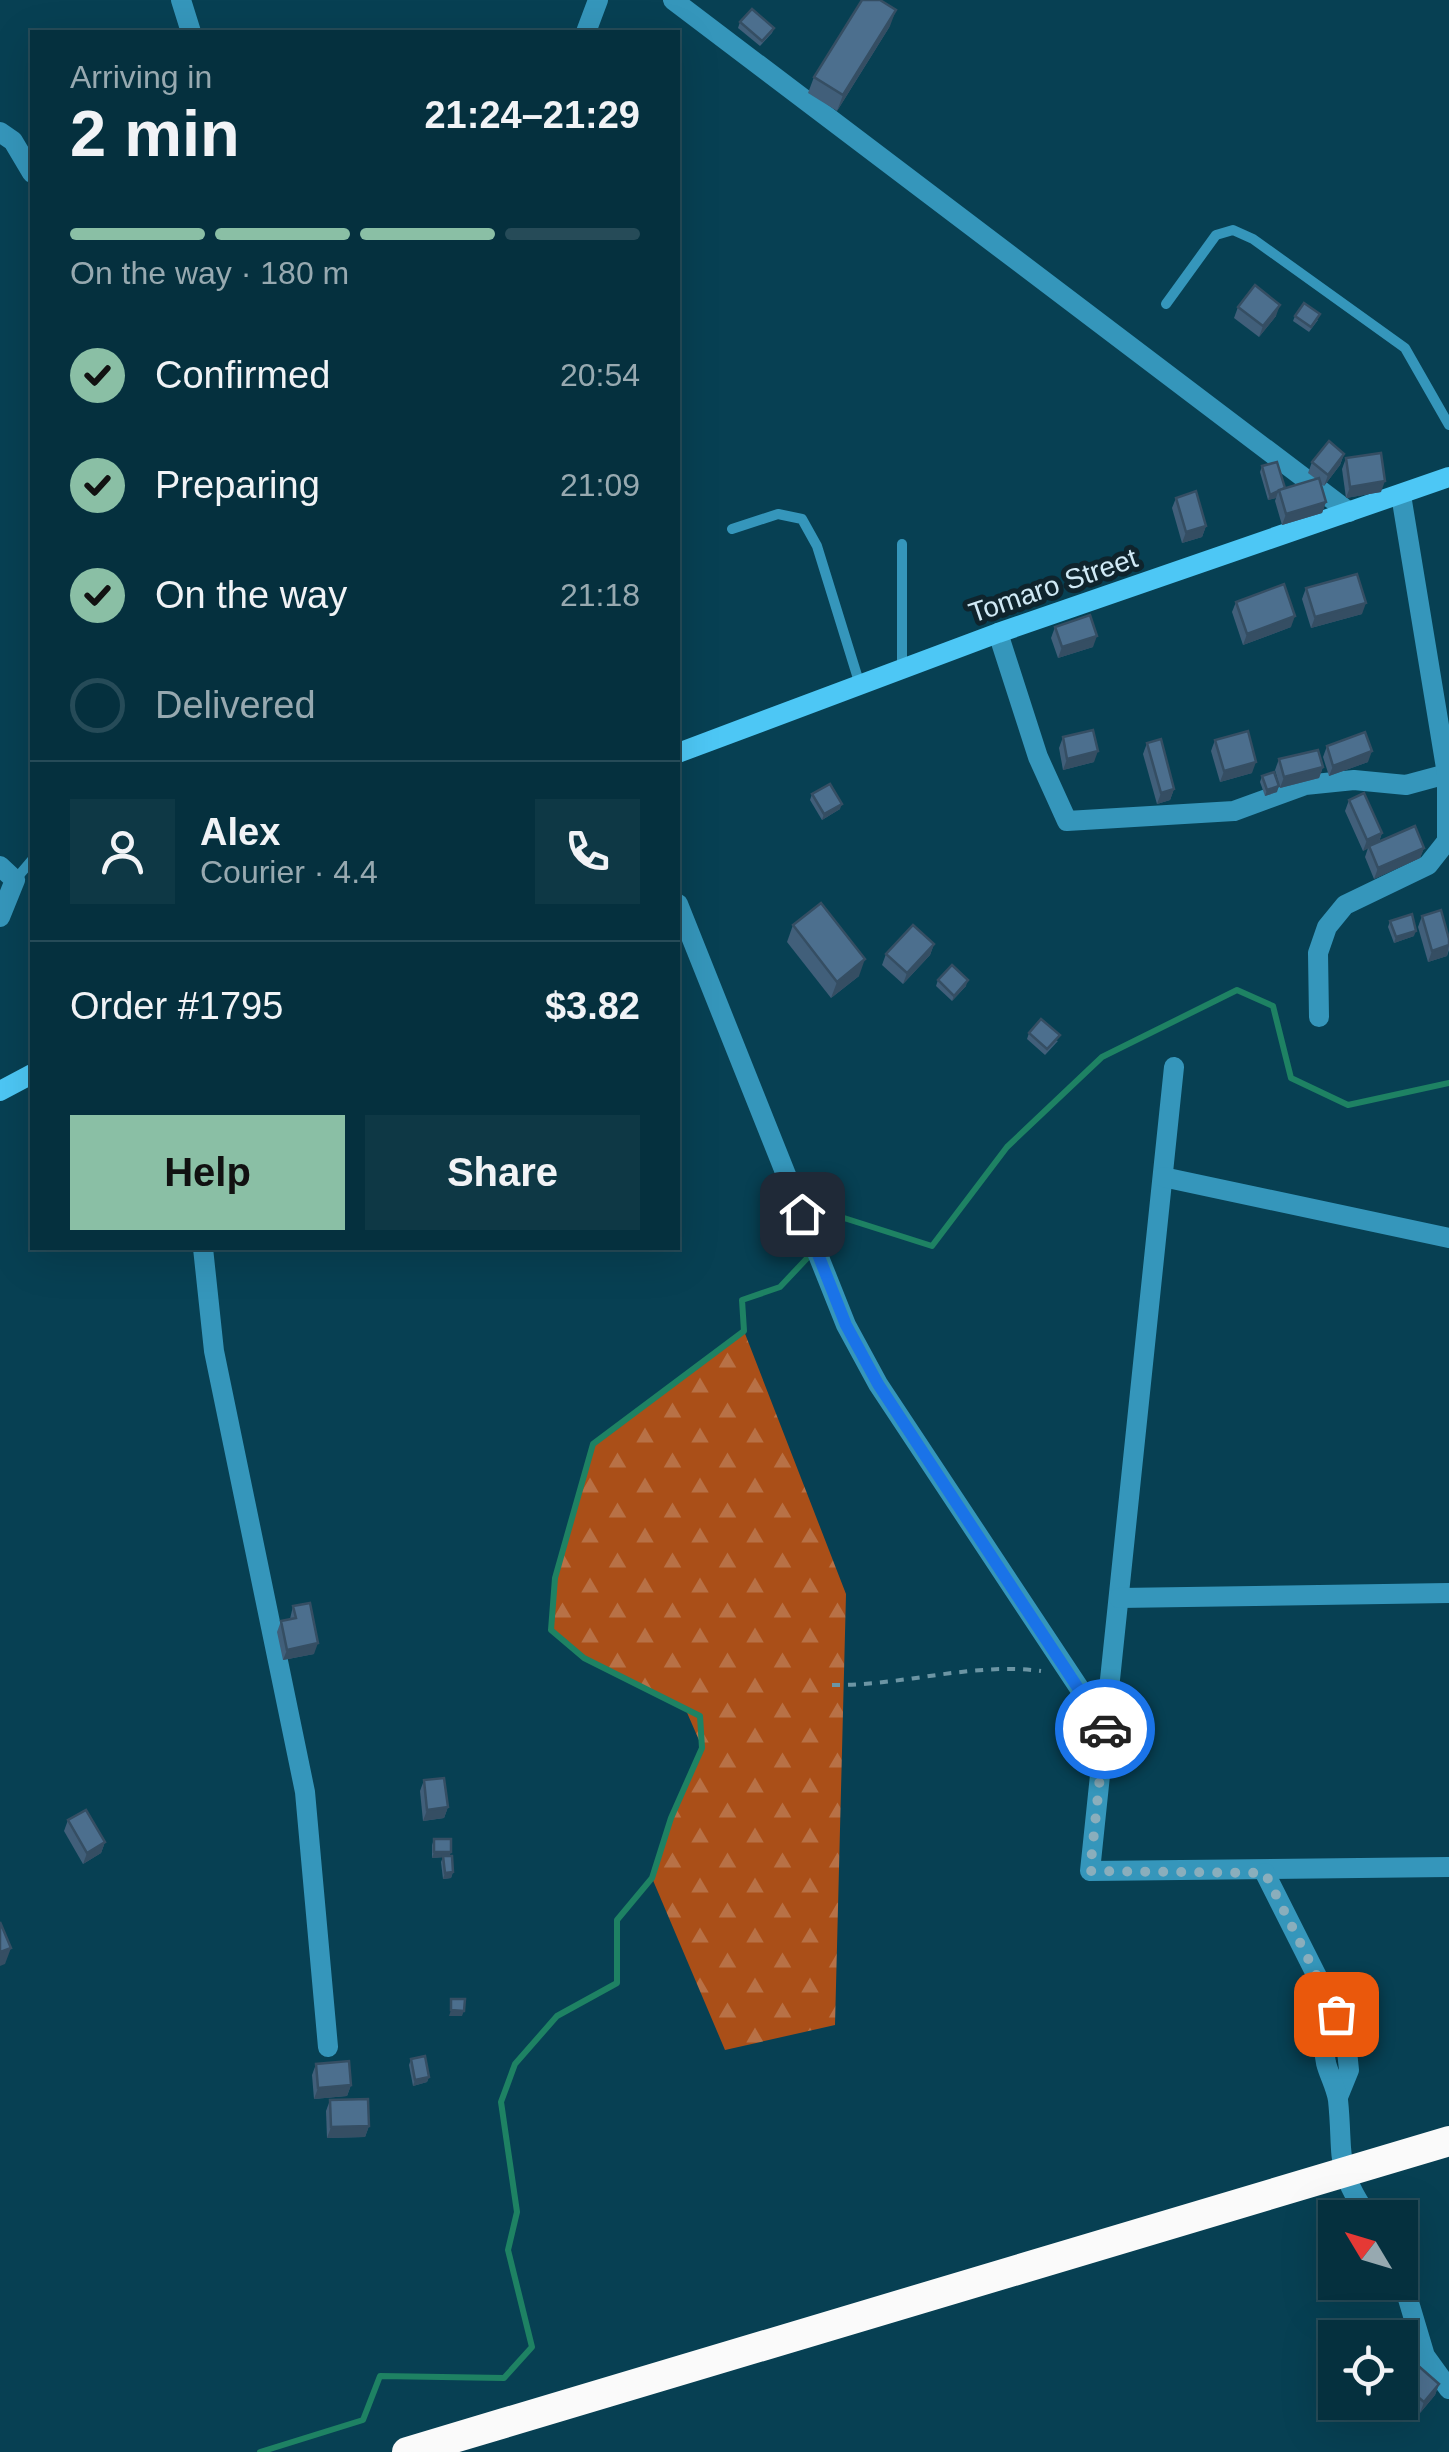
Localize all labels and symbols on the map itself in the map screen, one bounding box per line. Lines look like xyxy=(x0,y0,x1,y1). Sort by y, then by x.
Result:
street label: Tomaro Street xyxy=(965,542,1142,629)
pin xyxy=(760,1172,845,1257)
courier xyxy=(1055,1679,1155,1779)
pin xyxy=(1294,1972,1379,2057)
north arrow xyxy=(1318,2200,1418,2300)

